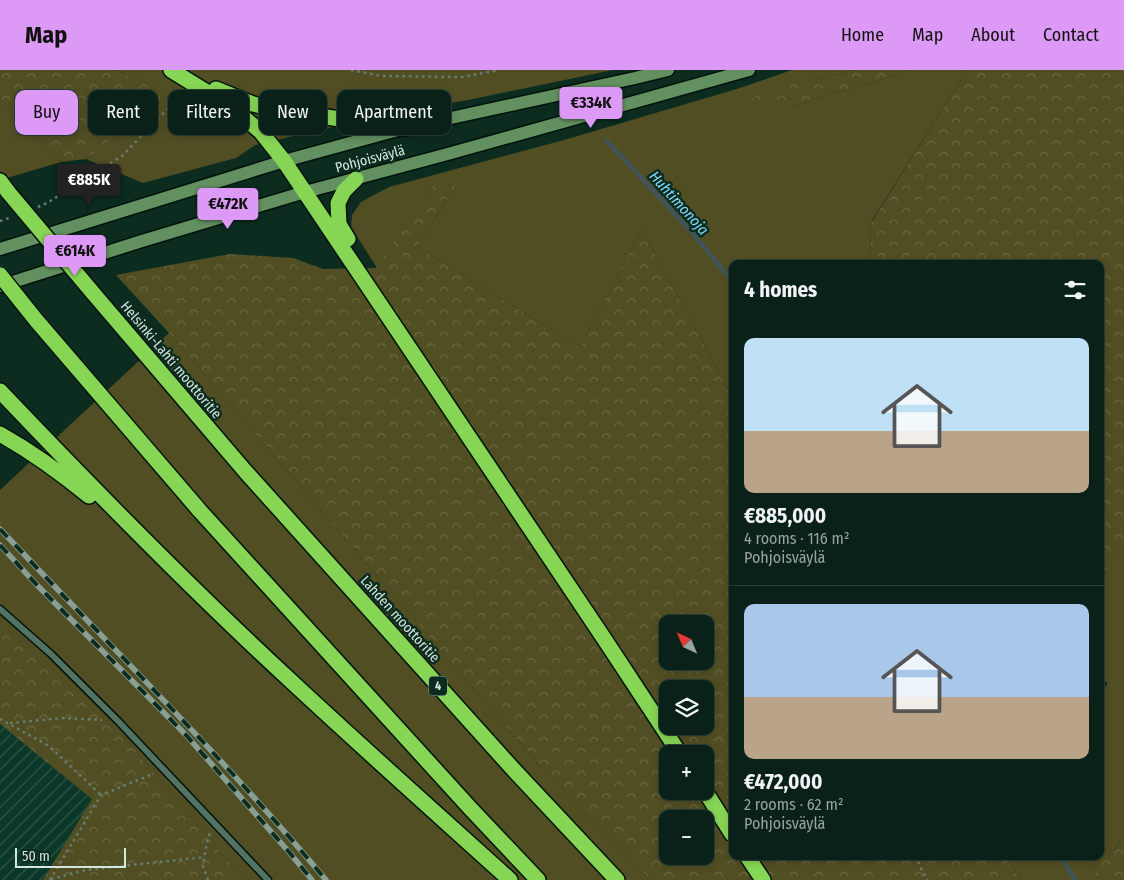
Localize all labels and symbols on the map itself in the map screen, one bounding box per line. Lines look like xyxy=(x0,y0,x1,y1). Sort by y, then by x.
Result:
pin: €334K xyxy=(556,87,626,129)
street label: Pohjoisväylä xyxy=(333,142,407,176)
pin: €885K xyxy=(54,164,124,206)
water label: Huhtimonoja xyxy=(646,167,713,239)
pin: €472K xyxy=(193,188,263,230)
pin: €614K xyxy=(40,234,110,277)
street label: Helsinki-Lahti moottoritie xyxy=(117,298,225,422)
street label: Lahden moottoritie xyxy=(357,572,443,666)
north arrow xyxy=(659,615,714,670)
road number: 4 xyxy=(429,676,447,696)
scale bar xyxy=(15,845,126,868)

